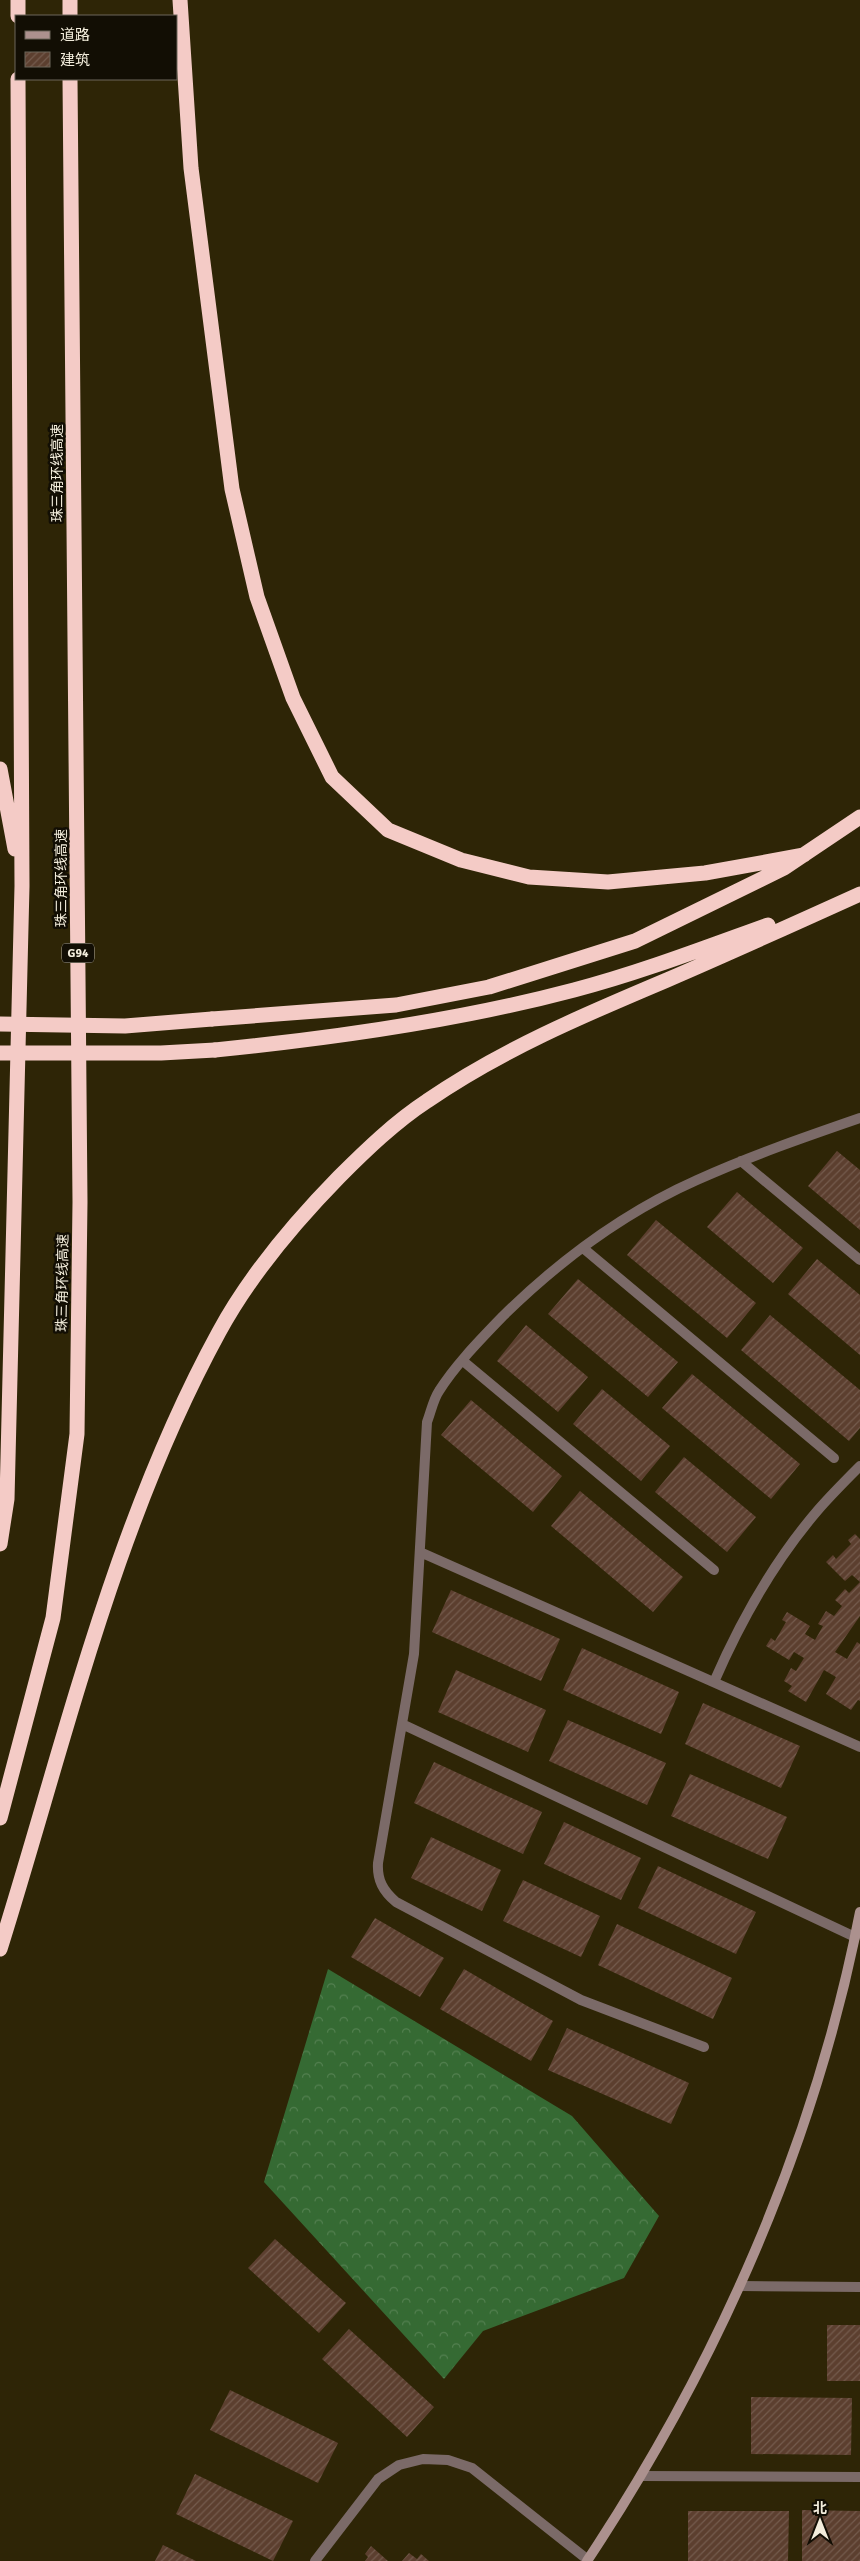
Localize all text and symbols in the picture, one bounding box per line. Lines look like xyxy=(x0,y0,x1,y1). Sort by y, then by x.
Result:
legend xyxy=(15,15,178,80)
text: 道路 xyxy=(60,26,90,44)
text: 建筑 xyxy=(60,51,90,69)
street label: 珠三角环线高速 xyxy=(49,424,66,522)
street label: 珠三角环线高速 xyxy=(53,829,70,927)
road number: G94 xyxy=(62,944,94,962)
street label: 珠三角环线高速 xyxy=(53,1234,72,1332)
north arrow xyxy=(795,2496,845,2546)
text: 北 xyxy=(813,2500,827,2517)

